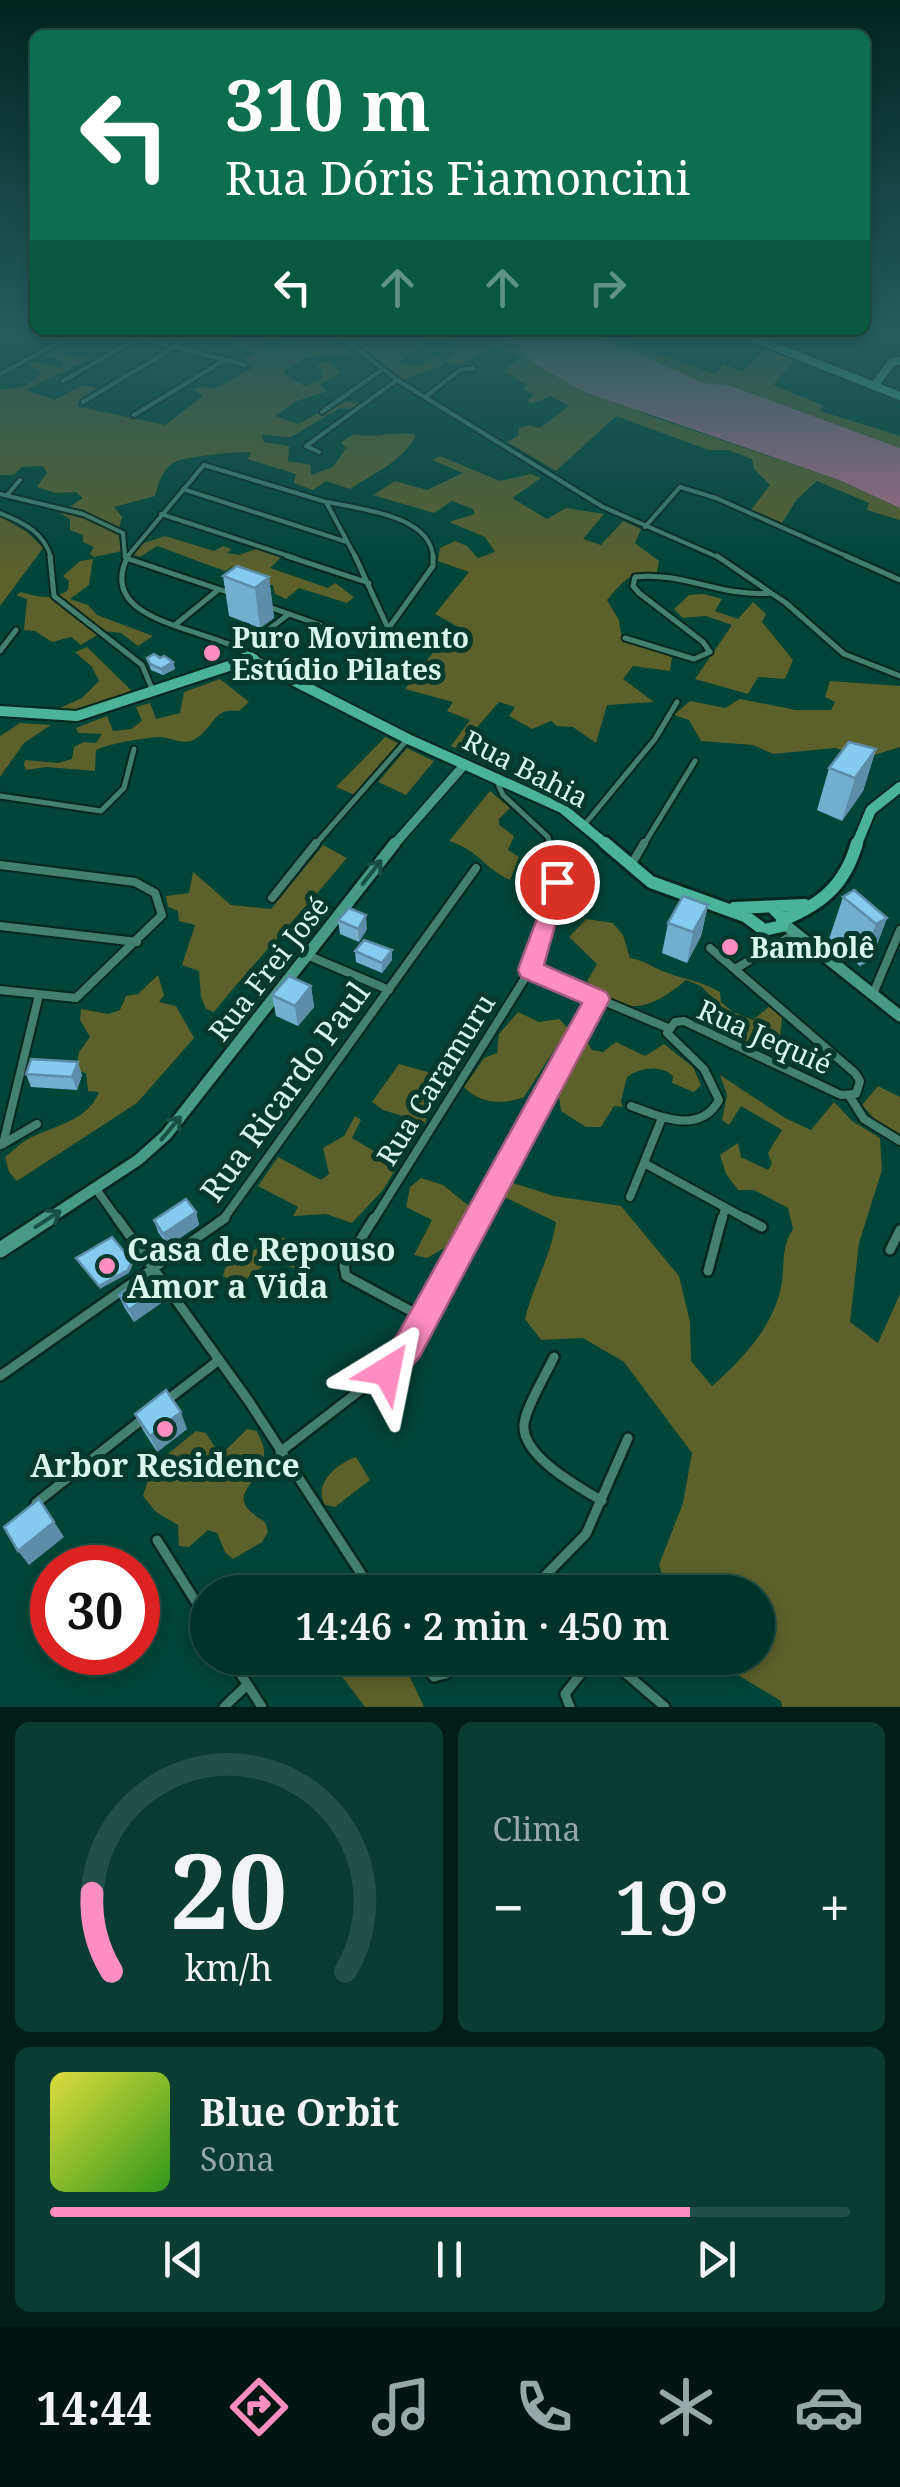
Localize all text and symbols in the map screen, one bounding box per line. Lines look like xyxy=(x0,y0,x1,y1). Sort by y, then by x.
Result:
text: 310 m xyxy=(225,56,431,152)
icon: left xyxy=(60,70,190,200)
text: Rua Dóris Fiamoncini xyxy=(225,147,690,208)
icon: left xyxy=(265,260,320,315)
icon: ahead xyxy=(370,260,425,315)
icon: ahead xyxy=(475,260,530,315)
icon: right xyxy=(580,260,635,315)
place label: Puro Movimento Estúdio Pilates xyxy=(232,618,469,688)
marker: Puro Movimento Estúdio Pilates xyxy=(201,642,223,664)
street label: Rua Bahia xyxy=(457,720,595,816)
pin xyxy=(515,840,600,925)
icon: arrive xyxy=(530,855,585,910)
one-way arrow xyxy=(361,860,383,886)
street label: Rua Frei José xyxy=(199,888,337,1048)
place label: Bambolê xyxy=(750,928,874,966)
marker: Bambolê xyxy=(719,936,741,958)
street label: Rua Ricardo Paul xyxy=(190,972,378,1210)
street label: Rua Caramuru xyxy=(367,986,503,1172)
street label: Rua Jequié xyxy=(692,990,838,1082)
one-way arrow xyxy=(160,1115,182,1141)
one-way arrow xyxy=(33,1209,62,1230)
place label: Casa de Repouso Amor a Vida xyxy=(127,1227,396,1307)
marker: Casa de Repouso Amor a Vida xyxy=(96,1255,118,1277)
position arrow xyxy=(335,1319,439,1423)
marker: Arbor Residence xyxy=(154,1418,176,1440)
place label: Arbor Residence xyxy=(30,1443,300,1486)
speed limit sign: 30 xyxy=(30,1545,160,1675)
text: 14:46 · 2 min · 450 m xyxy=(295,1599,670,1651)
text: Clima xyxy=(493,1807,581,1850)
text: 20 xyxy=(170,1818,288,1959)
text: 19° xyxy=(615,1855,729,1957)
text: − xyxy=(493,1869,524,1944)
text: + xyxy=(819,1869,850,1944)
text: km/h xyxy=(185,1943,273,1991)
text: Blue Orbit xyxy=(200,2085,399,2137)
text: Sona xyxy=(200,2137,275,2180)
icon: previous xyxy=(156,2232,211,2287)
icon: pause xyxy=(422,2232,477,2287)
icon: next xyxy=(689,2232,744,2287)
icon: directions xyxy=(224,2372,294,2442)
icon: music xyxy=(366,2372,436,2442)
icon: phone xyxy=(509,2372,579,2442)
icon: climate xyxy=(651,2372,721,2442)
icon: car xyxy=(794,2372,864,2442)
text: 14:44 xyxy=(36,2377,152,2438)

